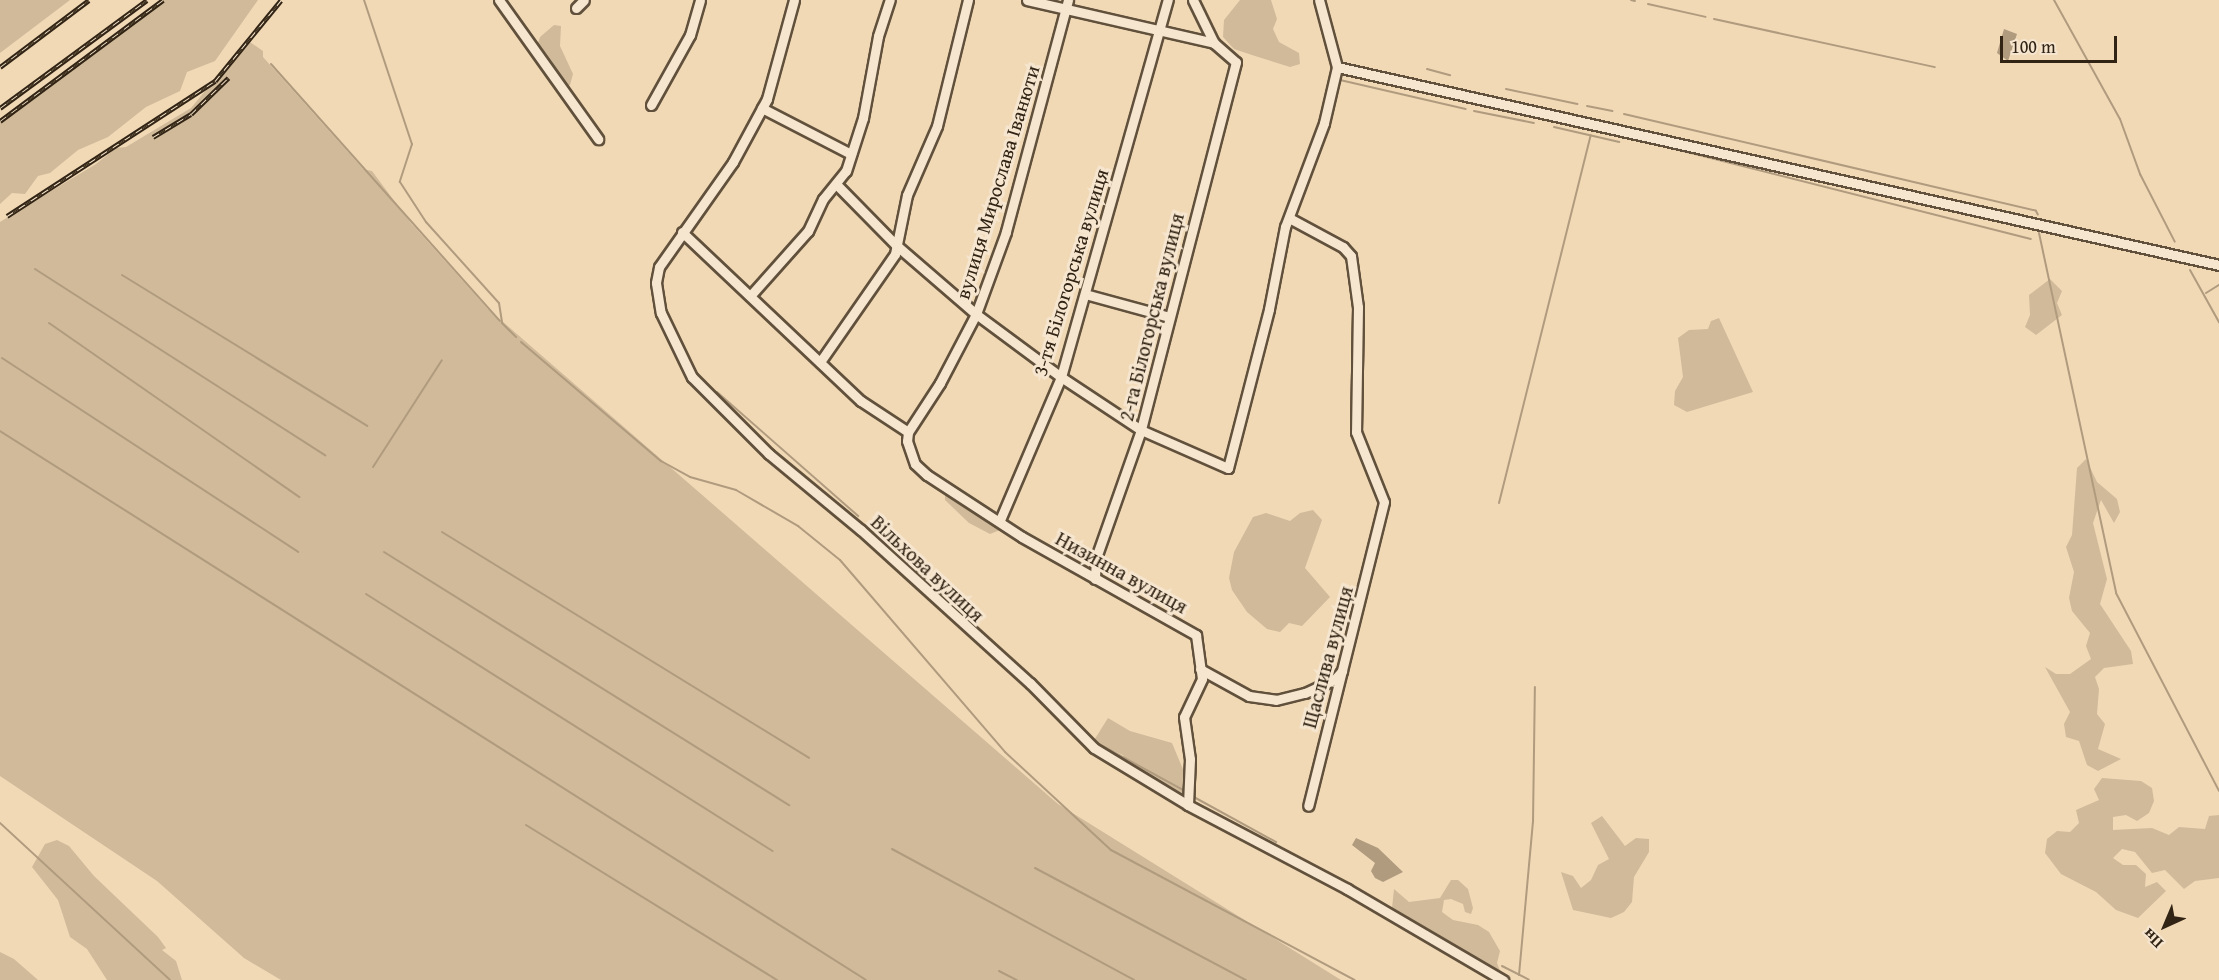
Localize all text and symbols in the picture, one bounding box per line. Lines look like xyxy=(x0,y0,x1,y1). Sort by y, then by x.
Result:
scale bar xyxy=(2003,24,2120,62)
text: 100 m xyxy=(2011,33,2056,60)
street label: вулиця Мирослава Іванюти xyxy=(950,62,1044,302)
street label: 3-тя Білогорська вулиця xyxy=(1027,166,1113,378)
street label: 2-га Білогорська вулиця xyxy=(1114,210,1188,424)
street label: Вільхова вулиця xyxy=(866,509,990,627)
street label: Низинна вулиця xyxy=(1052,526,1192,618)
street label: Щаслива вулиця xyxy=(1296,583,1358,731)
north arrow xyxy=(2135,896,2195,956)
text: Пн xyxy=(2137,923,2168,955)

